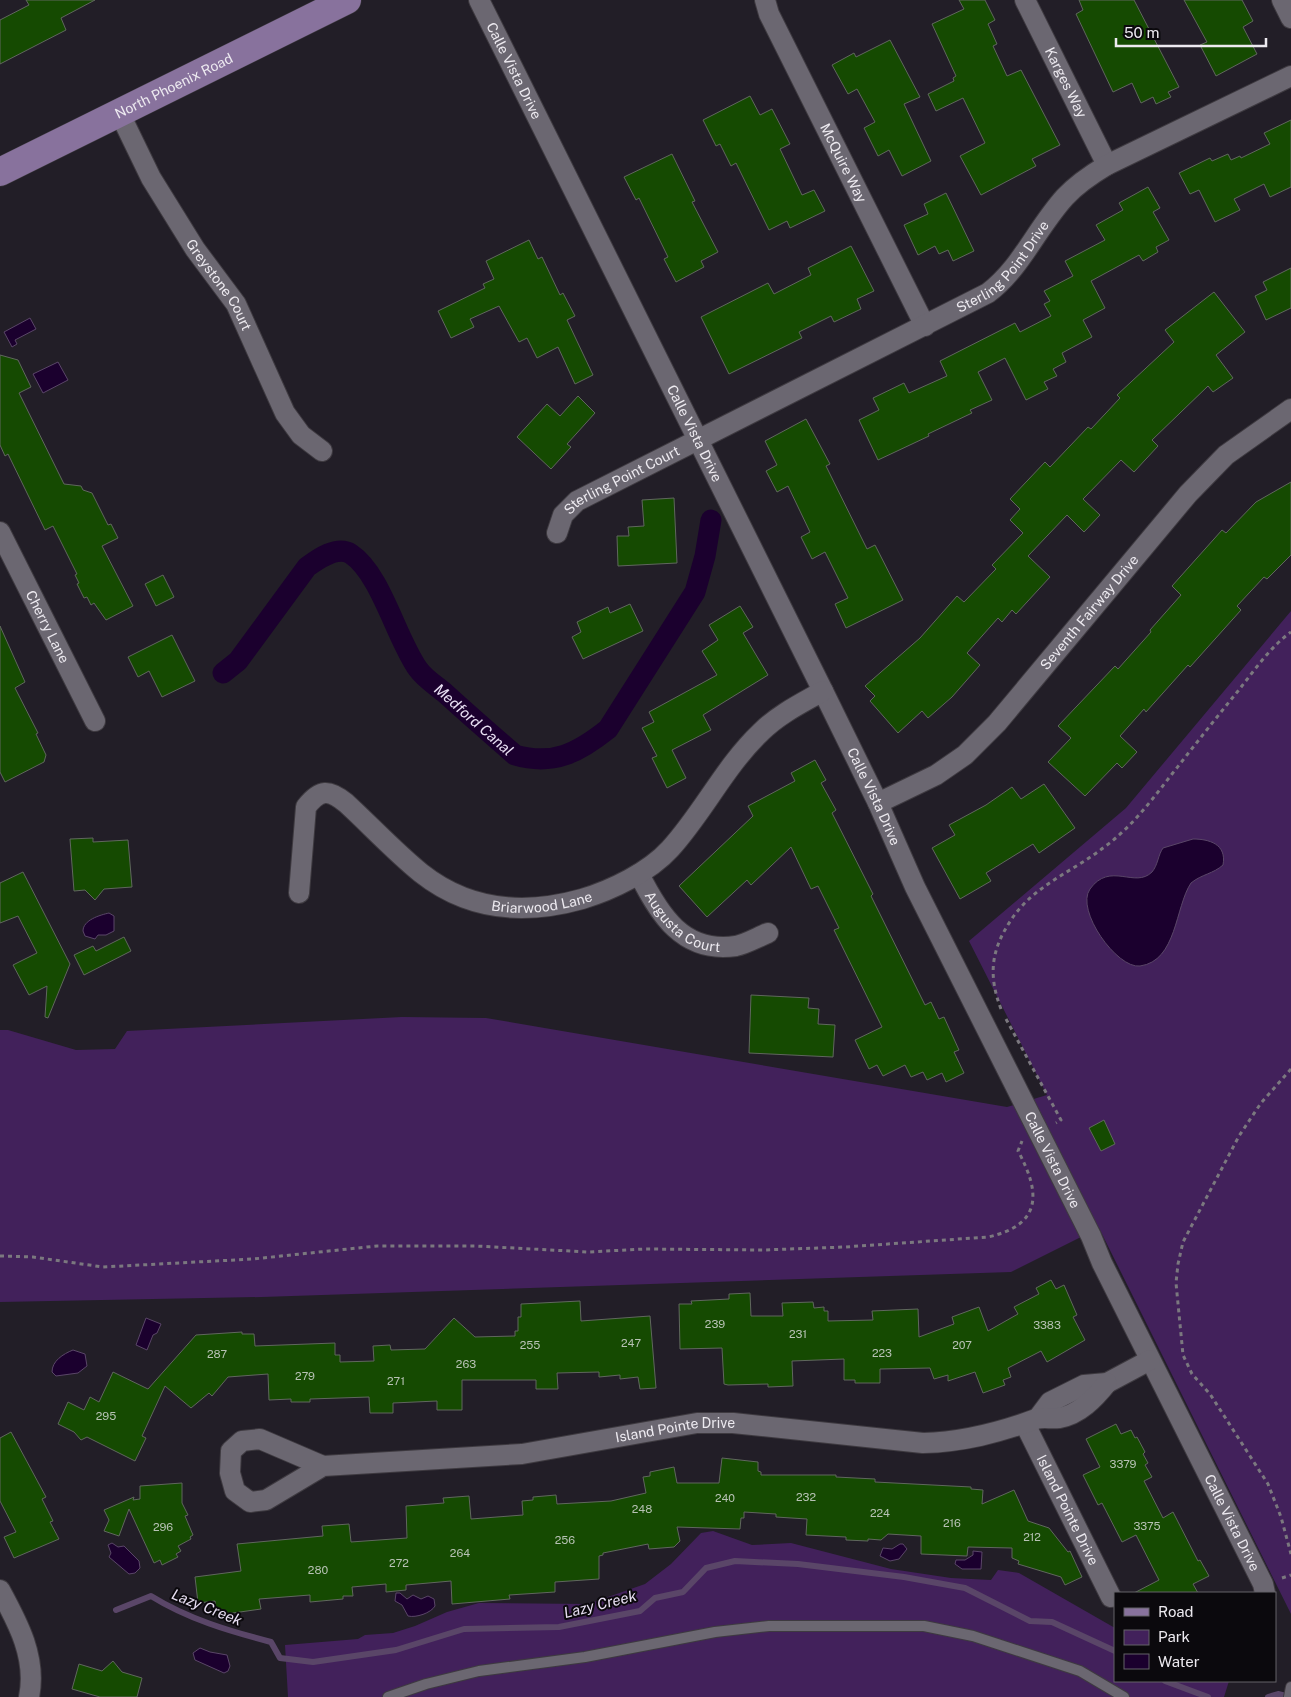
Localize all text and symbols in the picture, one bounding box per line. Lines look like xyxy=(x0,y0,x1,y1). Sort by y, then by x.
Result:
scale bar xyxy=(1116,15,1266,47)
street label: Calle Vista Drive xyxy=(483,20,545,122)
text: 50 m xyxy=(1124,24,1159,41)
street label: Karges Way xyxy=(1042,44,1090,121)
street label: North Phoenix Road xyxy=(112,50,235,122)
street label: McQuire Way xyxy=(817,121,870,205)
street label: Sterling Point Drive xyxy=(954,217,1052,316)
street label: Greystone Court xyxy=(183,236,255,333)
street label: Calle Vista Drive xyxy=(664,382,726,484)
street label: Sterling Point Court xyxy=(560,442,682,518)
street label: Seventh Fairway Drive xyxy=(1037,552,1142,673)
street label: Cherry Lane xyxy=(23,588,73,666)
water label: Medford Canal xyxy=(431,680,517,758)
street label: Calle Vista Drive xyxy=(844,745,904,848)
street label: Briarwood Lane xyxy=(490,888,594,916)
street label: Augusta Court xyxy=(642,888,721,955)
street label: Calle Vista Drive xyxy=(1022,1109,1084,1211)
house number: 239 xyxy=(705,1318,725,1330)
house number: 3383 xyxy=(1033,1319,1061,1331)
house number: 231 xyxy=(789,1328,807,1340)
house number: 247 xyxy=(621,1337,641,1349)
house number: 255 xyxy=(520,1339,540,1351)
house number: 207 xyxy=(952,1339,972,1351)
house number: 223 xyxy=(872,1347,892,1359)
house number: 287 xyxy=(207,1348,227,1360)
house number: 263 xyxy=(456,1358,476,1370)
house number: 279 xyxy=(295,1370,315,1382)
house number: 271 xyxy=(387,1375,405,1387)
house number: 295 xyxy=(96,1410,116,1422)
street label: Island Pointe Drive xyxy=(614,1415,735,1445)
street label: Island Pointe Drive xyxy=(1034,1452,1102,1568)
house number: 3379 xyxy=(1110,1458,1137,1470)
street label: Calle Vista Drive xyxy=(1201,1472,1263,1574)
house number: 232 xyxy=(796,1491,816,1503)
house number: 240 xyxy=(715,1492,735,1504)
house number: 248 xyxy=(632,1503,652,1515)
house number: 224 xyxy=(870,1507,890,1519)
house number: 216 xyxy=(943,1517,961,1529)
house number: 3375 xyxy=(1133,1520,1161,1532)
house number: 296 xyxy=(153,1521,173,1533)
house number: 212 xyxy=(1023,1531,1041,1543)
house number: 256 xyxy=(555,1534,575,1546)
house number: 264 xyxy=(450,1547,470,1559)
house number: 272 xyxy=(389,1557,409,1569)
house number: 280 xyxy=(308,1564,328,1576)
water label: Lazy Creek xyxy=(169,1585,245,1629)
water label: Lazy Creek xyxy=(562,1587,639,1621)
legend xyxy=(1114,1592,1276,1682)
text: Road xyxy=(1158,1603,1194,1620)
text: Park xyxy=(1158,1628,1190,1645)
text: Water xyxy=(1158,1653,1200,1670)

